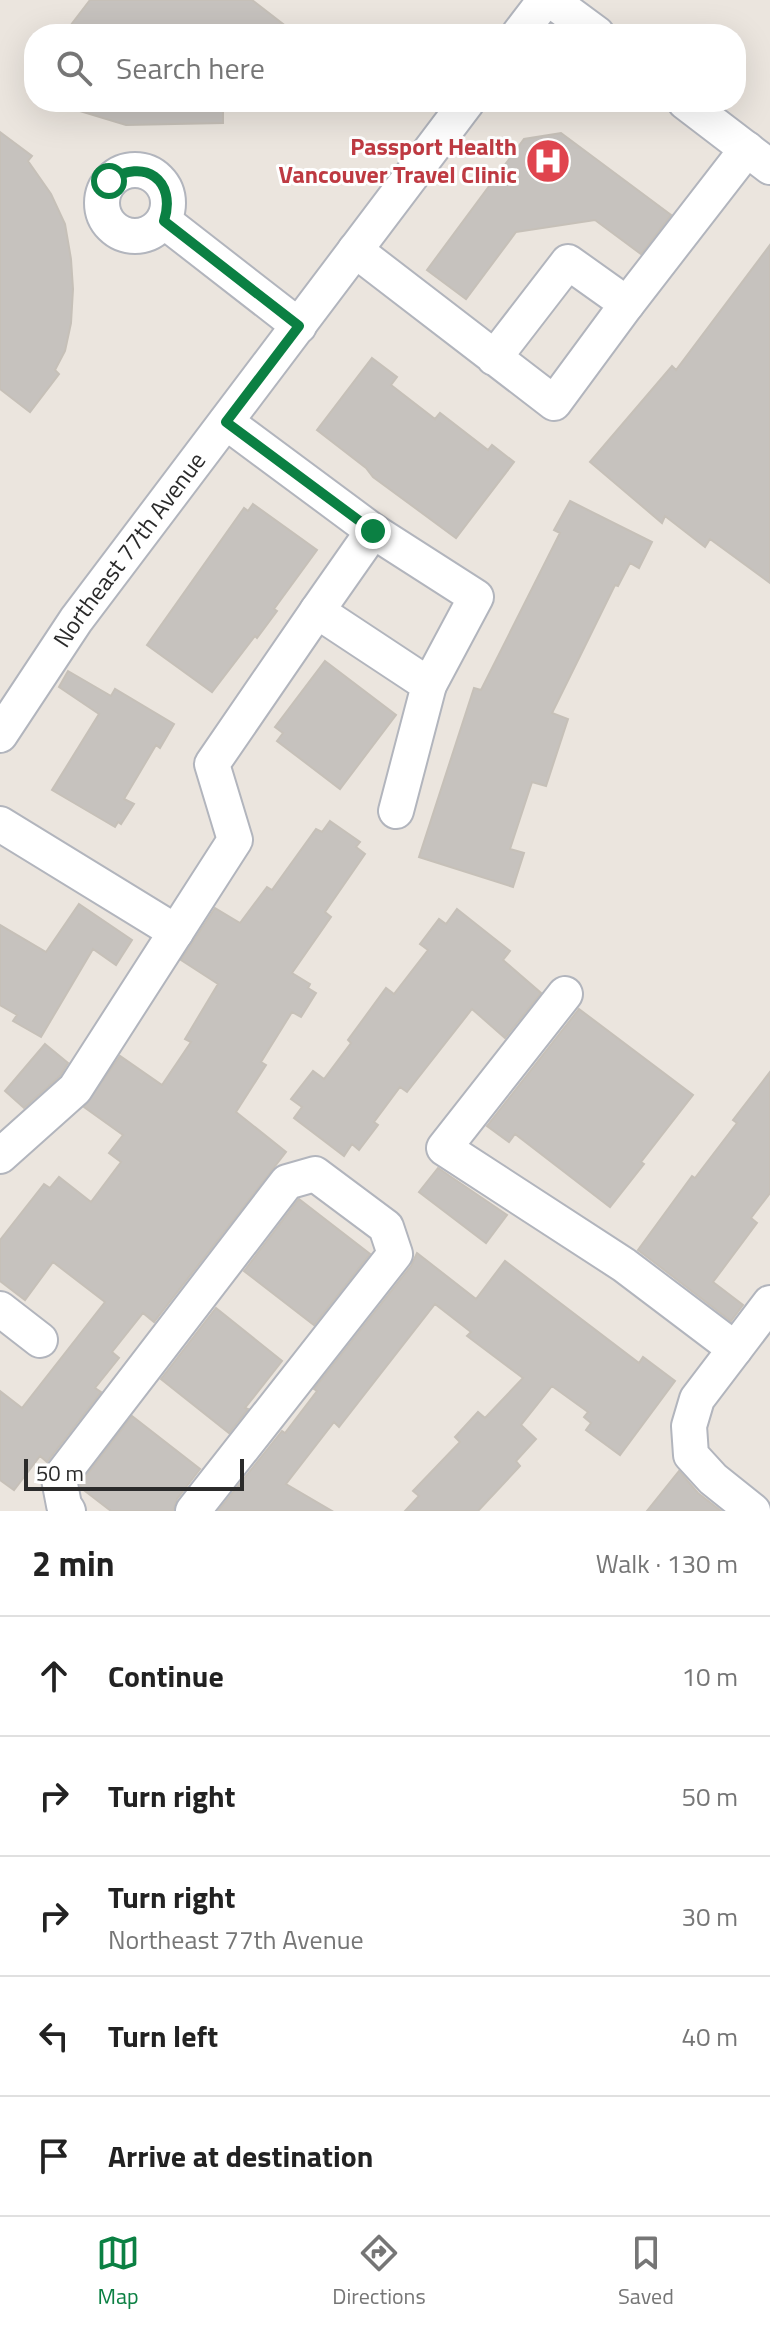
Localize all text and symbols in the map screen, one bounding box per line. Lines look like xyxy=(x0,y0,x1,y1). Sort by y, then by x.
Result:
search box xyxy=(24,24,746,112)
text: Search here xyxy=(116,45,265,91)
icon: search xyxy=(52,46,96,90)
place label: Passport Health Vancouver Travel Clinic xyxy=(279,128,517,192)
hospital icon: Passport Health Vancouver Travel Clinic xyxy=(524,137,572,185)
route start xyxy=(91,163,127,199)
street label: Northeast 77th Avenue xyxy=(44,444,214,654)
route end xyxy=(355,513,391,549)
scale bar xyxy=(24,1455,244,1491)
text: 50 m xyxy=(36,1456,84,1490)
text: 2 min xyxy=(32,1537,115,1589)
text: Walk · 130 m xyxy=(596,1544,738,1583)
text: Continue xyxy=(108,1653,224,1699)
icon: ahead xyxy=(32,1654,76,1698)
text: 10 m xyxy=(681,1657,738,1696)
text: Turn right xyxy=(108,1773,236,1819)
icon: right xyxy=(32,1774,76,1818)
text: 50 m xyxy=(681,1777,738,1816)
text: Turn right xyxy=(108,1874,236,1920)
icon: right xyxy=(32,1894,76,1938)
text: 30 m xyxy=(681,1897,738,1936)
text: Northeast 77th Avenue xyxy=(108,1920,364,1959)
text: Turn left xyxy=(108,2013,218,2059)
icon: left xyxy=(32,2014,76,2058)
text: 40 m xyxy=(681,2017,738,2056)
text: Arrive at destination xyxy=(108,2133,373,2179)
icon: arrive xyxy=(32,2134,76,2178)
tab: Map xyxy=(96,2231,140,2313)
tab: Directions xyxy=(332,2231,426,2313)
tab: Saved xyxy=(618,2231,674,2313)

